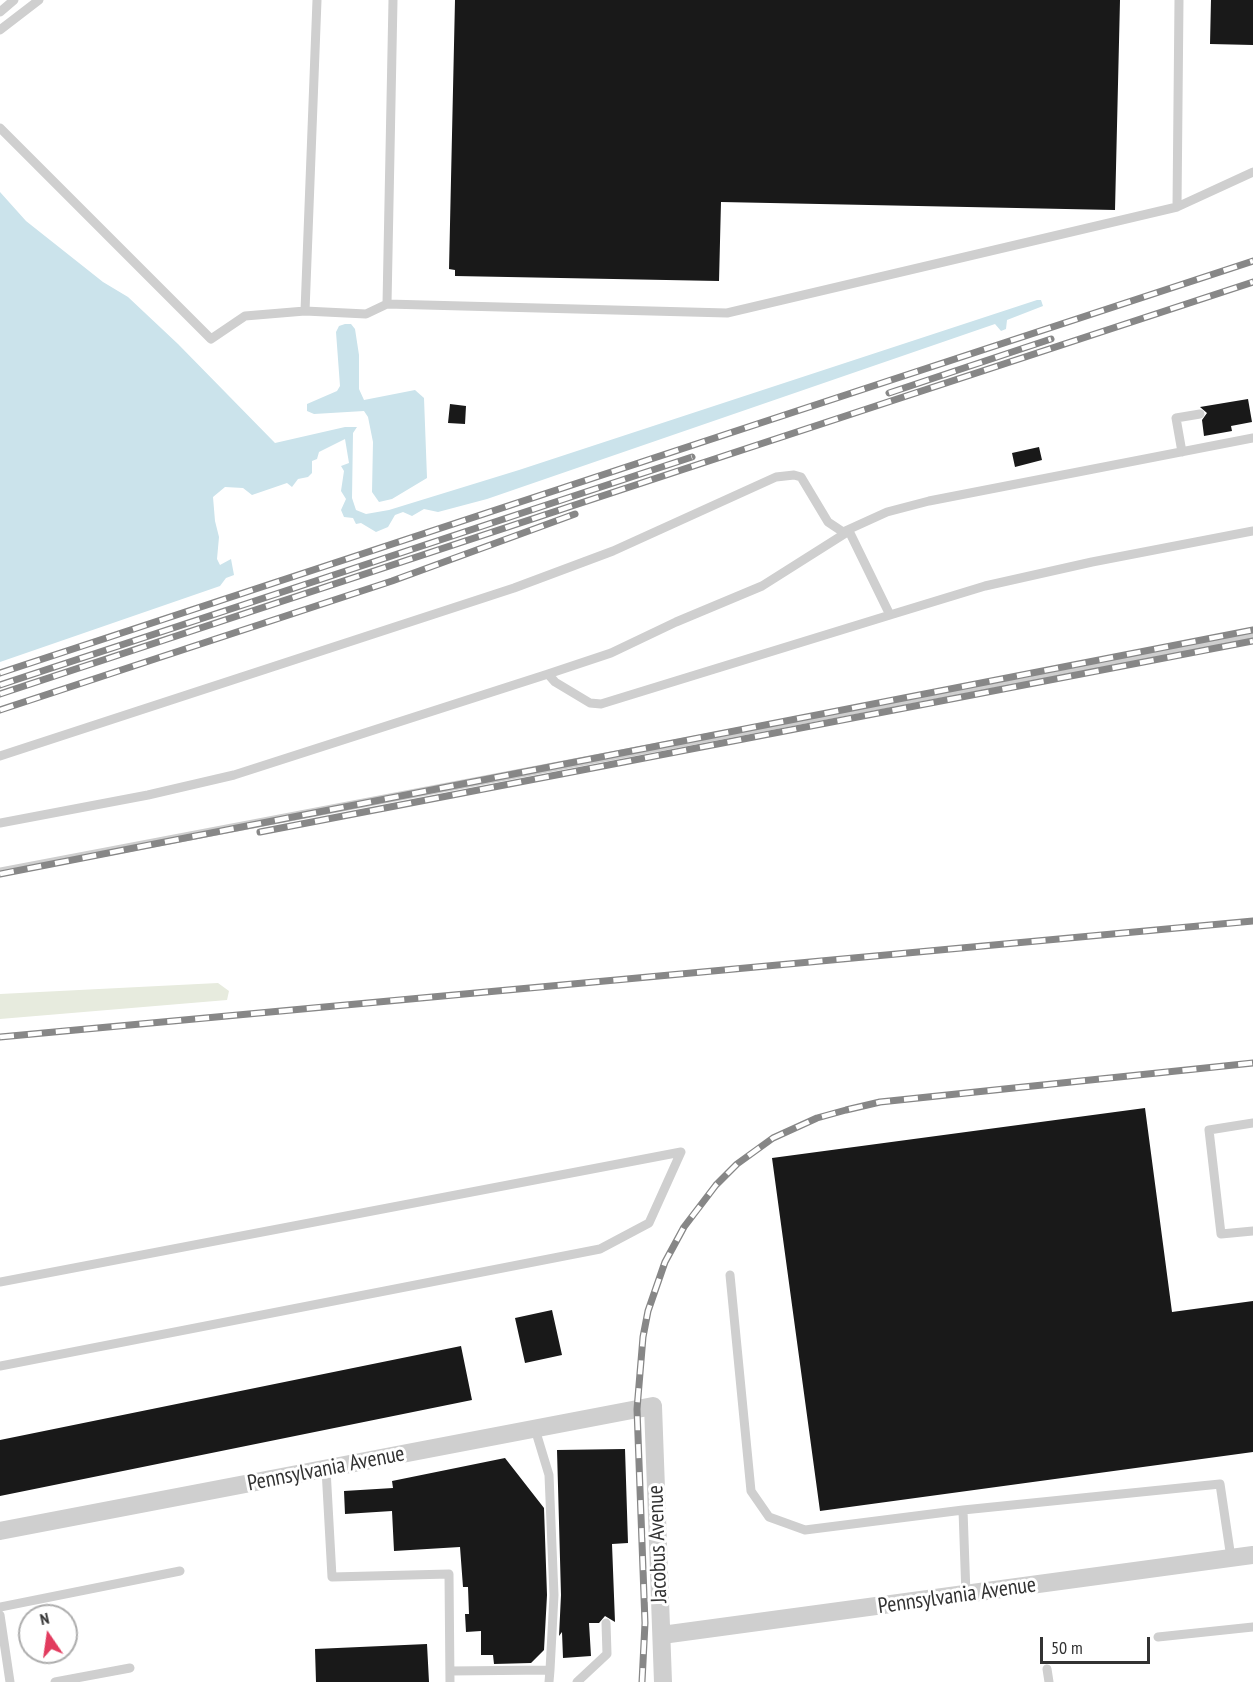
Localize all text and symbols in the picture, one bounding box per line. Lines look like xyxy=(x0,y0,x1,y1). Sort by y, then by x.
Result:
street label: Pennsylvania Avenue xyxy=(245,1441,407,1497)
street label: Jacobus Avenue xyxy=(643,1485,673,1603)
street label: Pennsylvania Avenue xyxy=(876,1572,1038,1620)
north arrow xyxy=(18,1604,78,1664)
text: N xyxy=(38,1608,51,1629)
scale bar xyxy=(1043,1625,1152,1663)
text: 50 m xyxy=(1051,1636,1083,1659)

